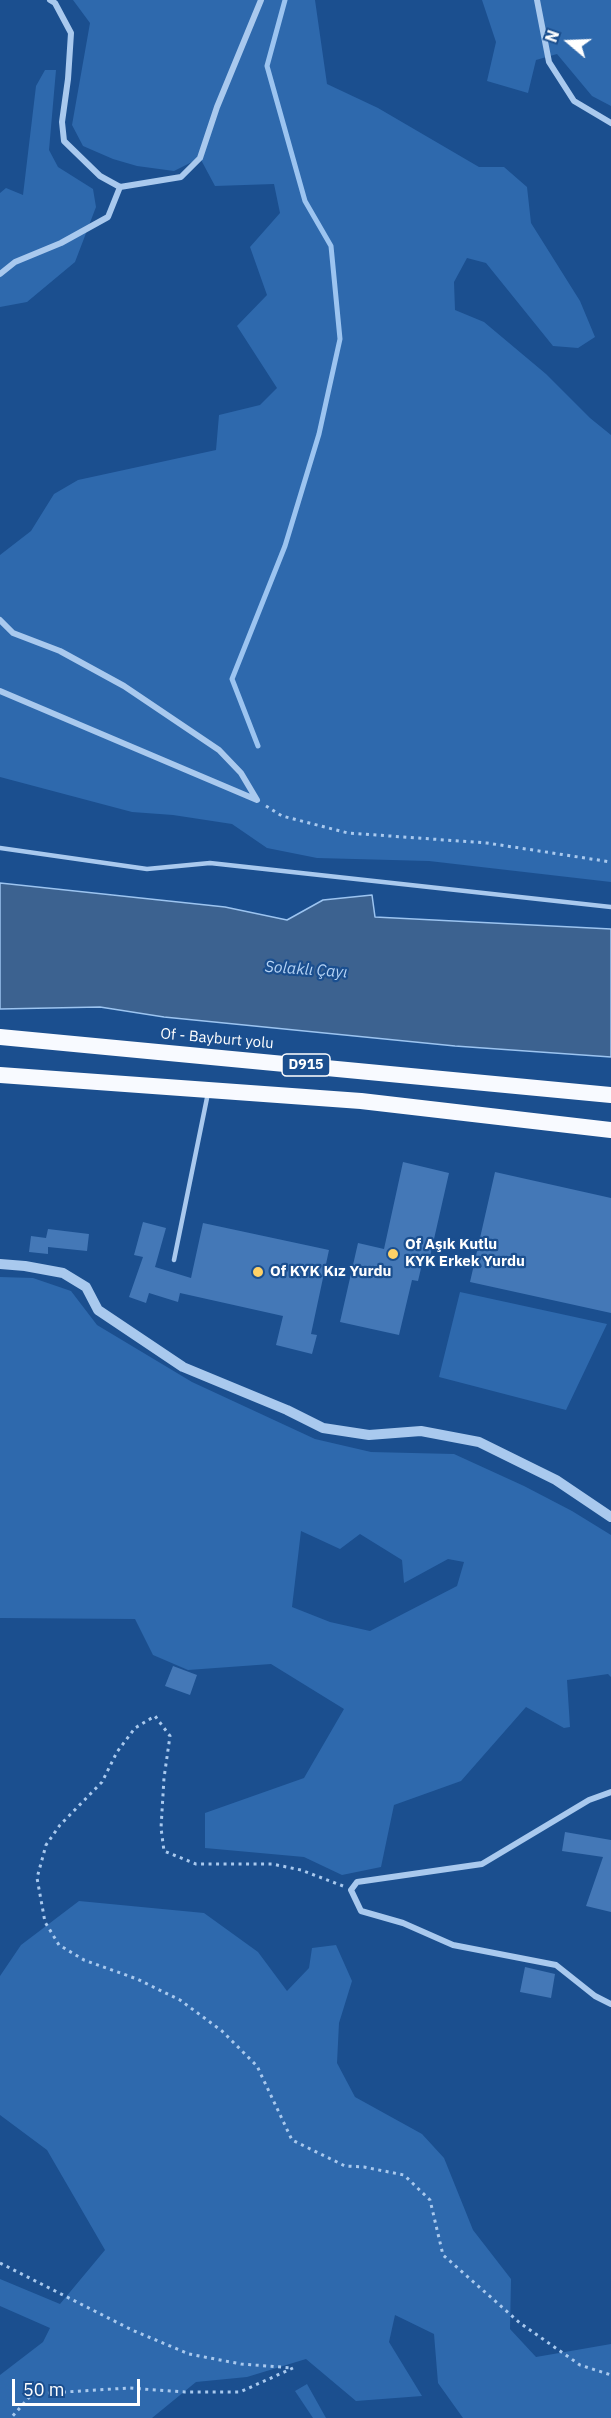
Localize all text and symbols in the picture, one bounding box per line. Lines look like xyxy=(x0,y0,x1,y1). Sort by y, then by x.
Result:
north arrow xyxy=(539,12,599,72)
text: N xyxy=(541,27,563,45)
water label: Solaklı Çayı xyxy=(264,958,348,982)
street label: Of - Bayburt yolu xyxy=(160,1025,274,1053)
road number: D915 xyxy=(282,1054,330,1076)
place label: Of Aşık Kutlu KYK Erkek Yurdu xyxy=(405,1236,525,1271)
marker: Of Aşık Kutlu KYK Erkek Yurdu xyxy=(386,1247,400,1261)
place label: Of KYK Kız Yurdu xyxy=(270,1263,392,1281)
marker: Of KYK Kız Yurdu xyxy=(251,1265,265,1279)
scale bar xyxy=(15,2367,142,2405)
text: 50 m xyxy=(23,2378,65,2401)

